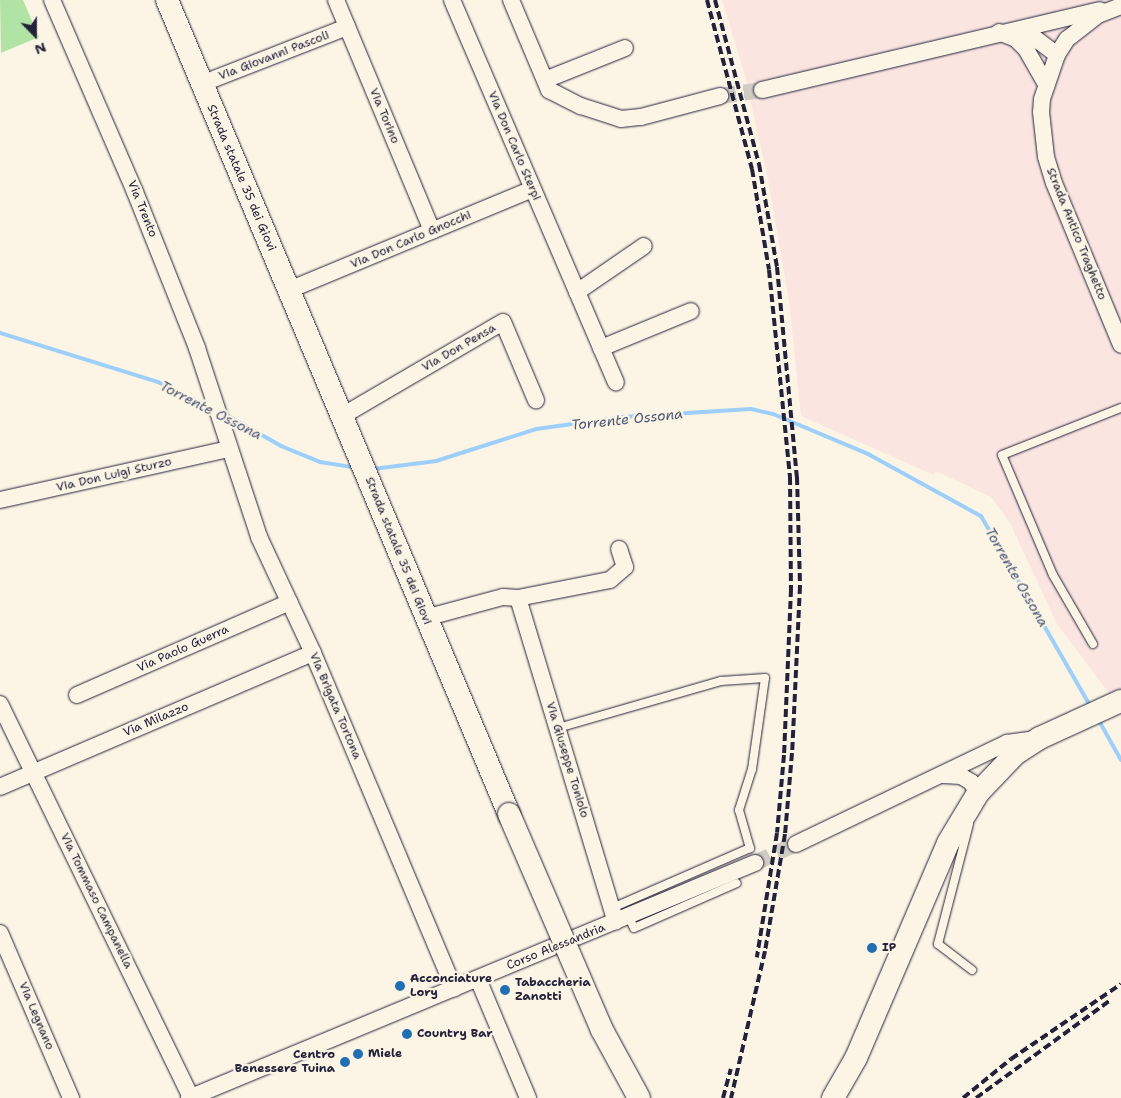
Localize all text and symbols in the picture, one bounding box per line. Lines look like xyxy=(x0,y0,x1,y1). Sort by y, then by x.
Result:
north arrow xyxy=(10,10,60,60)
street label: Via Giovanni Pascoli xyxy=(217,28,331,84)
text: N xyxy=(32,38,49,59)
street label: Via Torino xyxy=(366,86,402,146)
street label: Via Don Carlo Sterpi xyxy=(484,89,544,203)
street label: Strada statale 35 dei Giovi xyxy=(203,102,279,254)
street label: Strada Antico Traghetto xyxy=(1043,166,1109,302)
street label: Via Trento xyxy=(124,178,160,240)
street label: Via Don Carlo Gnocchi xyxy=(348,208,474,272)
street label: Via Don Pensa xyxy=(419,321,499,375)
water label: Torrente Ossona xyxy=(157,377,265,443)
water label: Torrente Ossona xyxy=(570,405,684,433)
street label: Via Don Luigi Sturzo xyxy=(55,455,173,495)
street label: Strada statale 35 dei Giovi xyxy=(362,475,434,627)
water label: Torrente Ossona xyxy=(982,524,1052,630)
street label: Via Paolo Guerra xyxy=(135,622,231,676)
street label: Via Brigata Tortona xyxy=(306,650,364,762)
street label: Via Milazzo xyxy=(121,700,191,740)
street label: Via Giuseppe Toniolo xyxy=(542,700,592,820)
street label: Via Tommaso Campanella xyxy=(57,831,135,971)
street label: Corso Alessandria xyxy=(505,921,607,973)
place label: IP xyxy=(882,941,896,955)
marker: IP xyxy=(866,942,878,954)
place label: Acconciature Lory xyxy=(410,972,492,1000)
place label: Tabaccheria Zanotti xyxy=(515,976,591,1004)
street label: Via Legnano xyxy=(15,980,57,1052)
marker: Acconciature Lory xyxy=(394,980,406,992)
marker: Tabaccheria Zanotti xyxy=(499,984,511,996)
place label: Country Bar xyxy=(417,1027,493,1041)
marker: Country Bar xyxy=(401,1028,413,1040)
place label: Miele xyxy=(368,1047,402,1061)
place label: Centro Benessere Tuina xyxy=(235,1048,335,1076)
marker: Miele xyxy=(352,1048,364,1060)
marker: Centro Benessere Tuina xyxy=(339,1056,351,1068)

